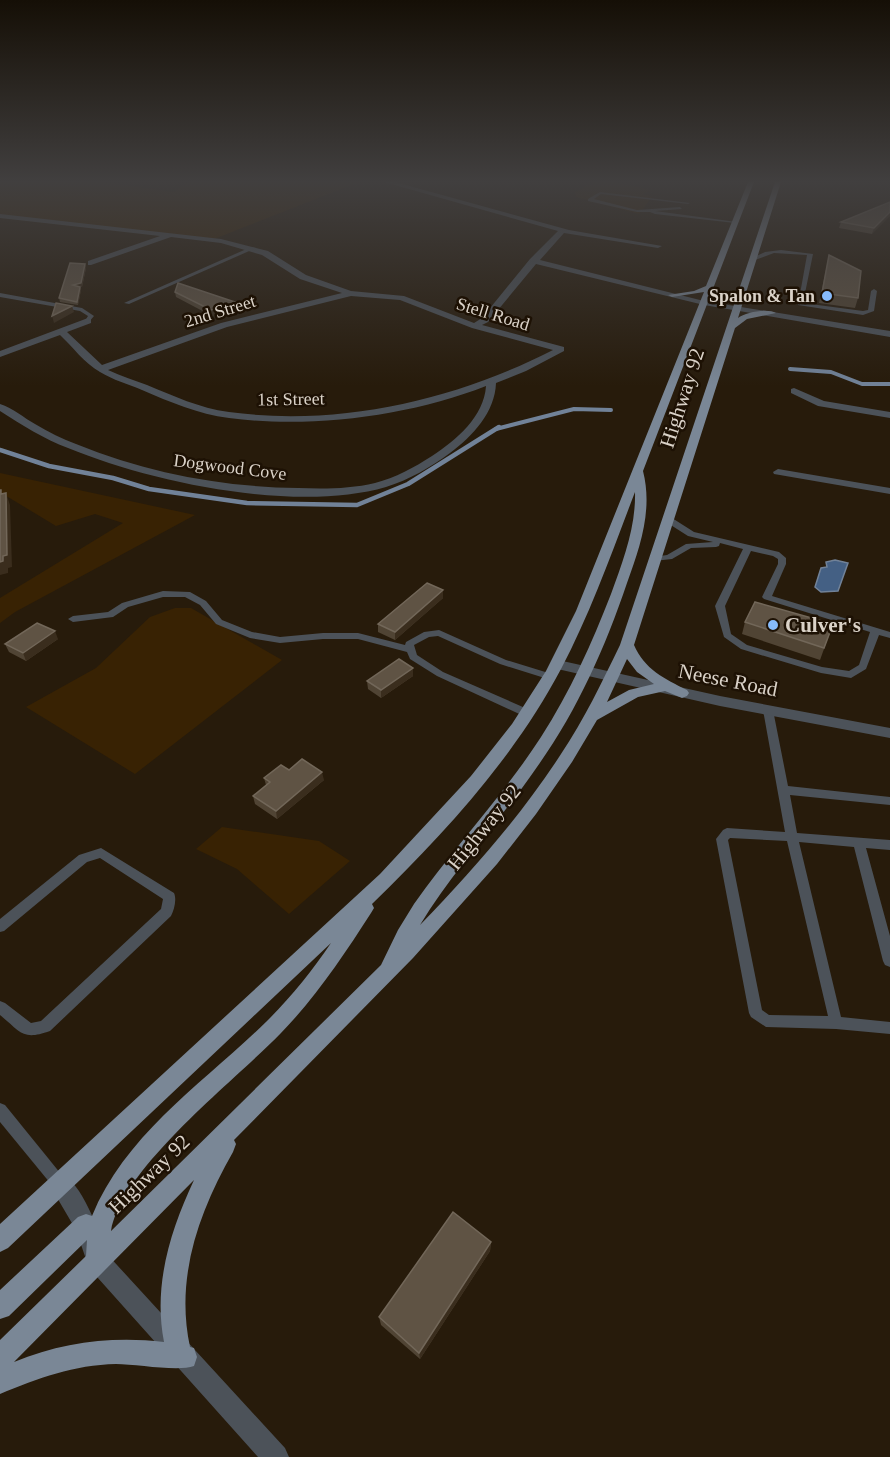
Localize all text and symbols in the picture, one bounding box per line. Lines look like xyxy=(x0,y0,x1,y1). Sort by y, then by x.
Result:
place label: Spalon & Tan xyxy=(709,286,815,306)
marker: Spalon & Tan xyxy=(820,289,834,303)
street label: 2nd Street xyxy=(182,291,258,331)
street label: Stell Road xyxy=(454,293,532,335)
street label: Highway 92 xyxy=(655,345,709,451)
street label: 1st Street xyxy=(257,388,325,410)
street label: Dogwood Cove xyxy=(172,450,288,484)
place label: Culver's xyxy=(785,613,861,637)
marker: Culver's xyxy=(766,618,780,632)
street label: Neese Road xyxy=(676,659,780,701)
street label: Highway 92 xyxy=(442,779,526,875)
street label: Highway 92 xyxy=(104,1130,194,1218)

